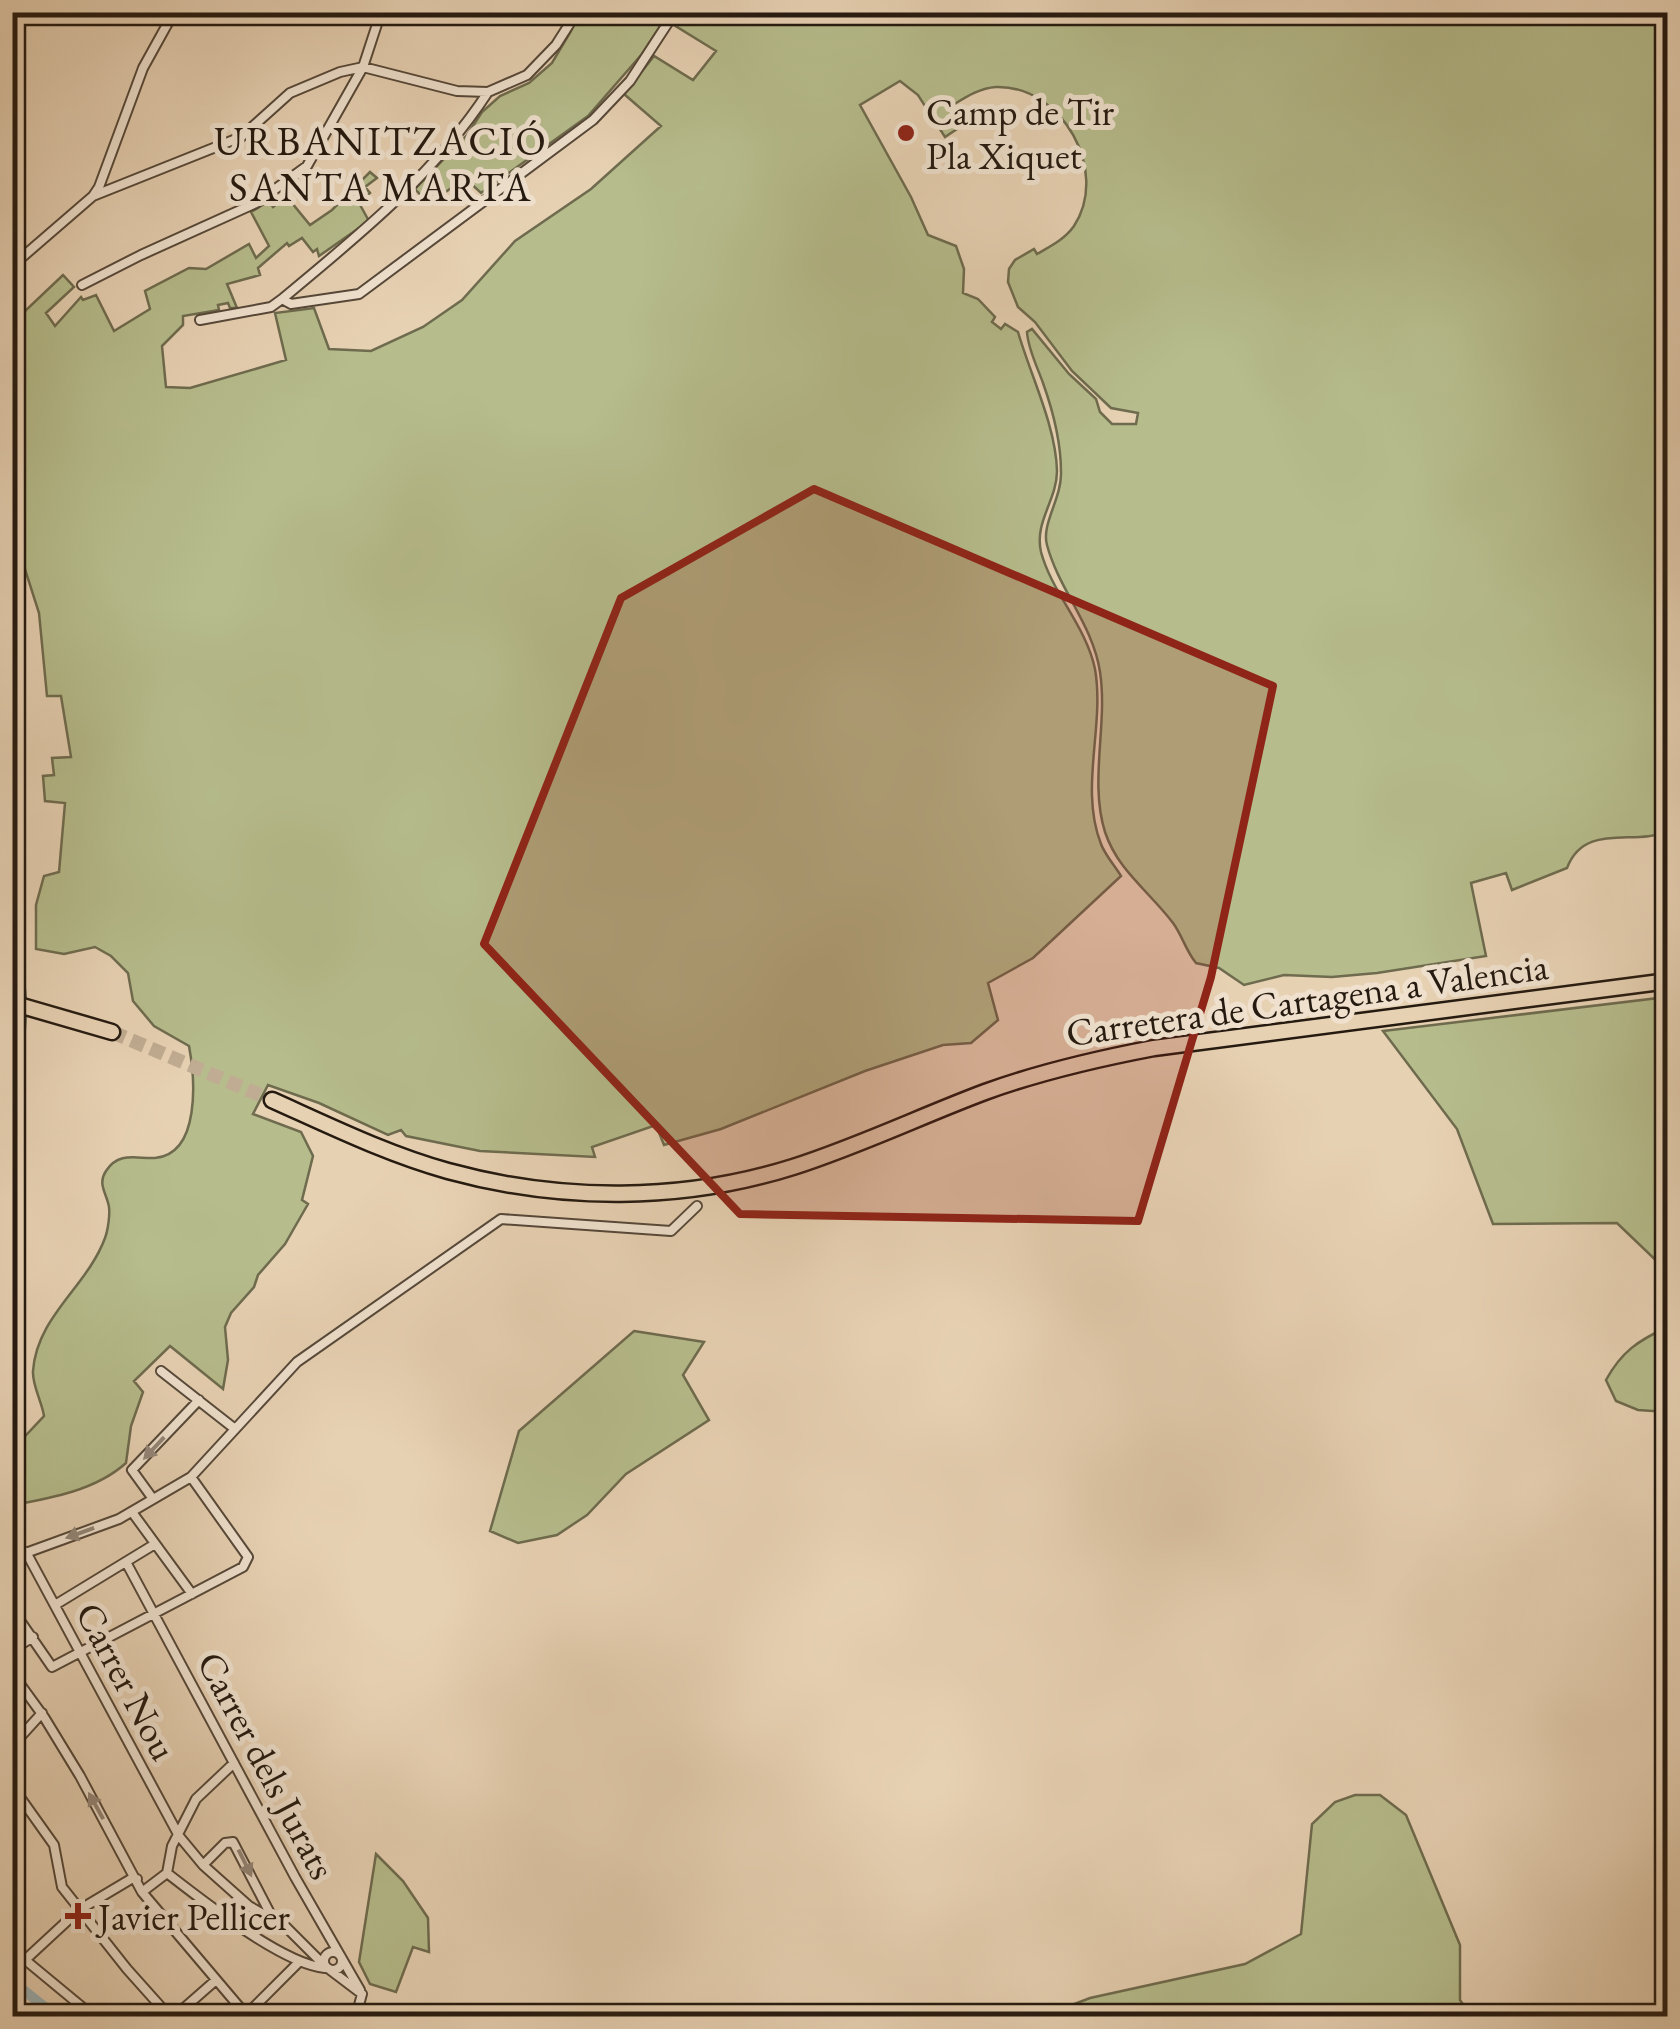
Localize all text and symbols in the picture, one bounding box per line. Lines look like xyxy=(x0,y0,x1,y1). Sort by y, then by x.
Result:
place label: Camp de Tir Pla Xiquet xyxy=(926,87,1114,180)
district label: URBANITZACIÓ SANTA MARTA xyxy=(214,115,548,213)
marker: Camp de Tir Pla Xiquet xyxy=(895,122,917,144)
street label: Carretera de Cartagena a Valencia xyxy=(1063,941,1552,1057)
one-way arrow xyxy=(143,1436,166,1460)
one-way arrow xyxy=(64,1526,94,1541)
street label: Carrer Nou xyxy=(65,1594,189,1768)
street label: Carrer dels Jurats xyxy=(187,1643,347,1887)
one-way arrow xyxy=(88,1792,106,1820)
one-way arrow xyxy=(237,1849,254,1878)
place label: Javier Pellicer xyxy=(95,1892,290,1941)
marker: Javier Pellicer xyxy=(67,1905,89,1927)

